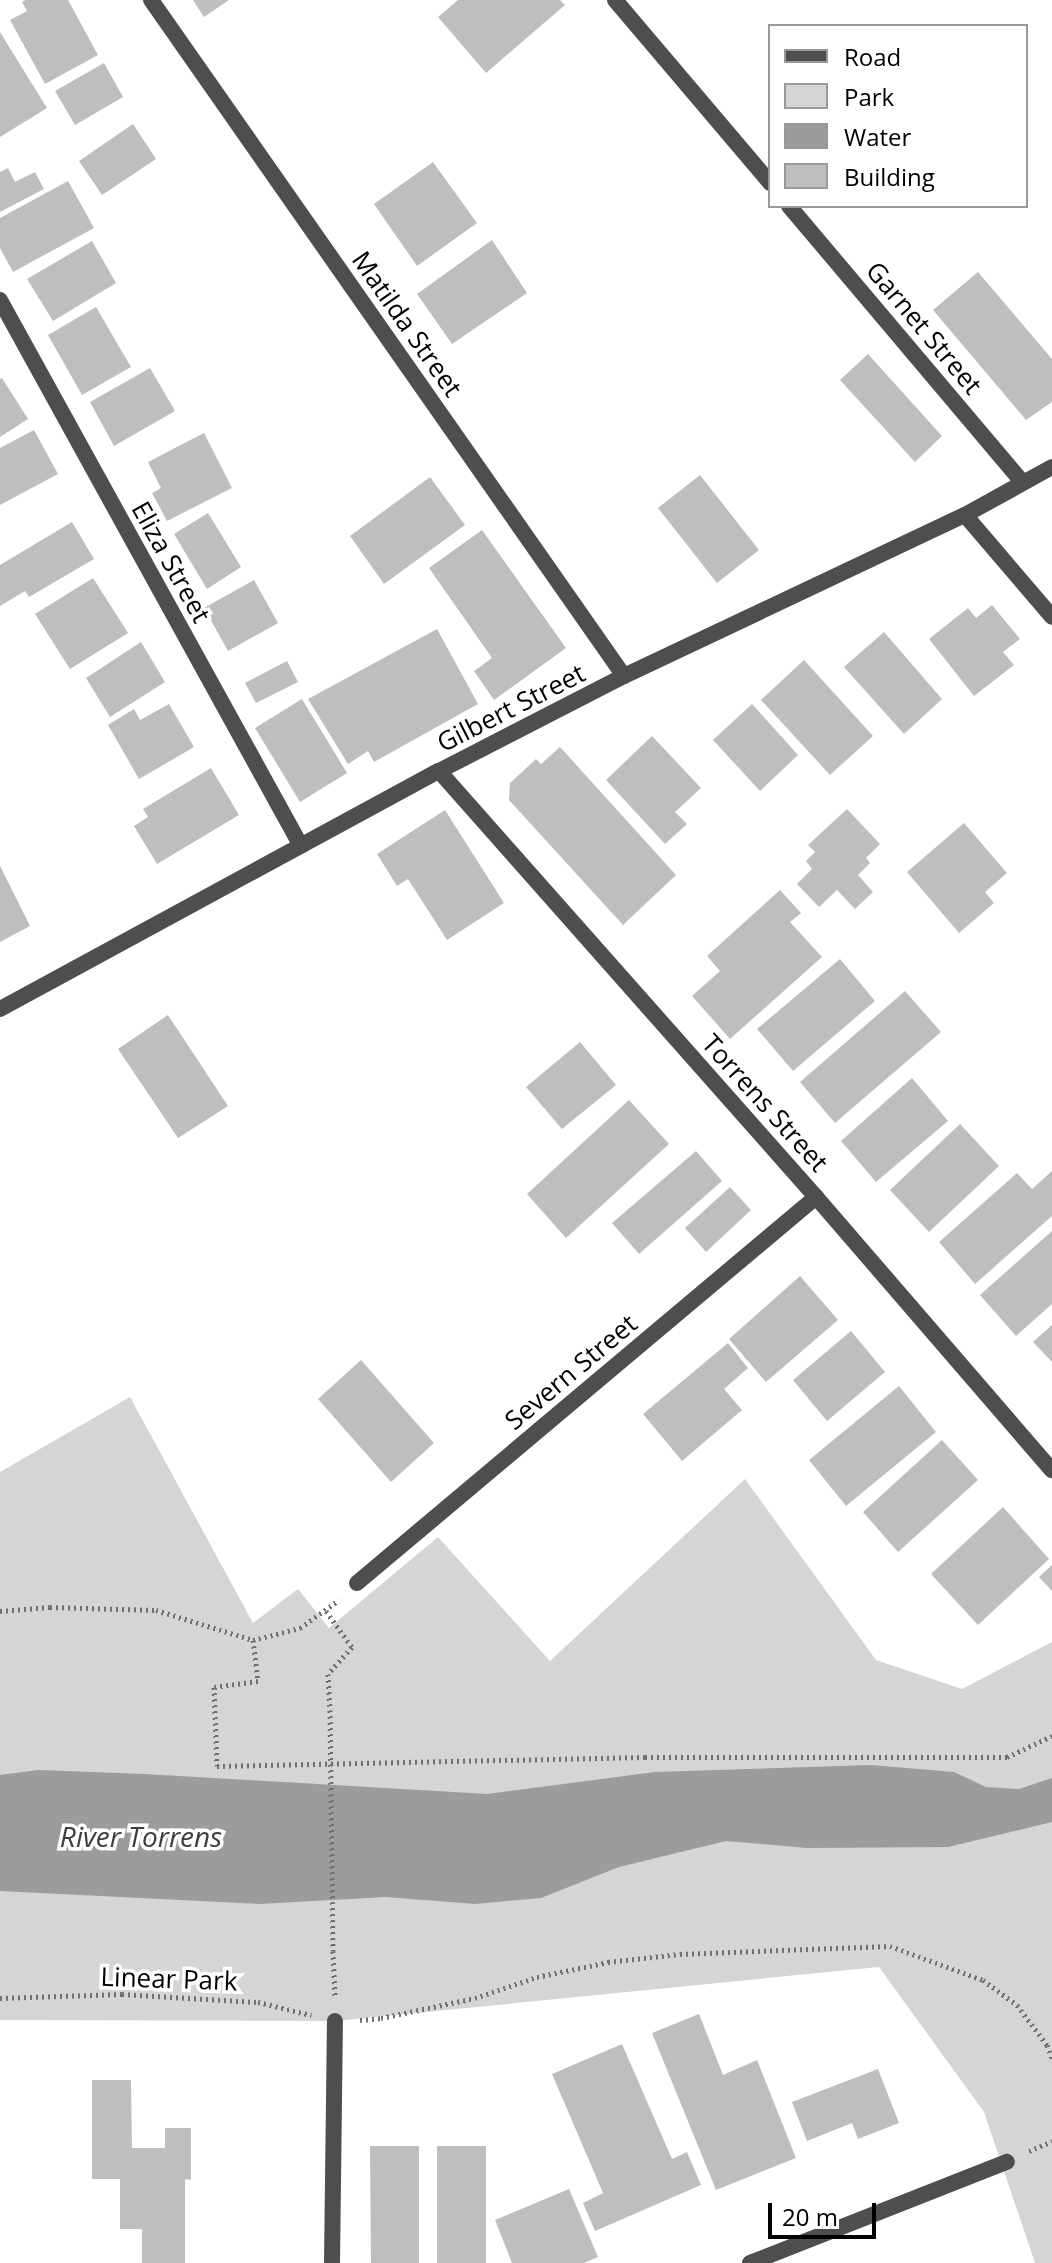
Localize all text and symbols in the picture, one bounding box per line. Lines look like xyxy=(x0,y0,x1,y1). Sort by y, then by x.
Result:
legend xyxy=(768,24,1028,208)
text: Road xyxy=(844,40,901,73)
text: Park xyxy=(844,80,894,113)
text: Water xyxy=(844,120,911,153)
text: Building xyxy=(844,160,935,193)
street label: Matilda Street xyxy=(345,245,469,403)
street label: Garnet Street xyxy=(860,255,988,401)
street label: Eliza Street xyxy=(125,496,217,628)
street label: Gilbert Street xyxy=(432,657,590,759)
street label: Torrens Street xyxy=(695,1028,835,1178)
street label: Severn Street xyxy=(499,1308,643,1436)
water label: River Torrens xyxy=(60,1819,222,1853)
street label: Linear Park xyxy=(100,1961,238,1997)
scale bar xyxy=(772,2187,880,2237)
text: 20 m xyxy=(782,2200,838,2233)

